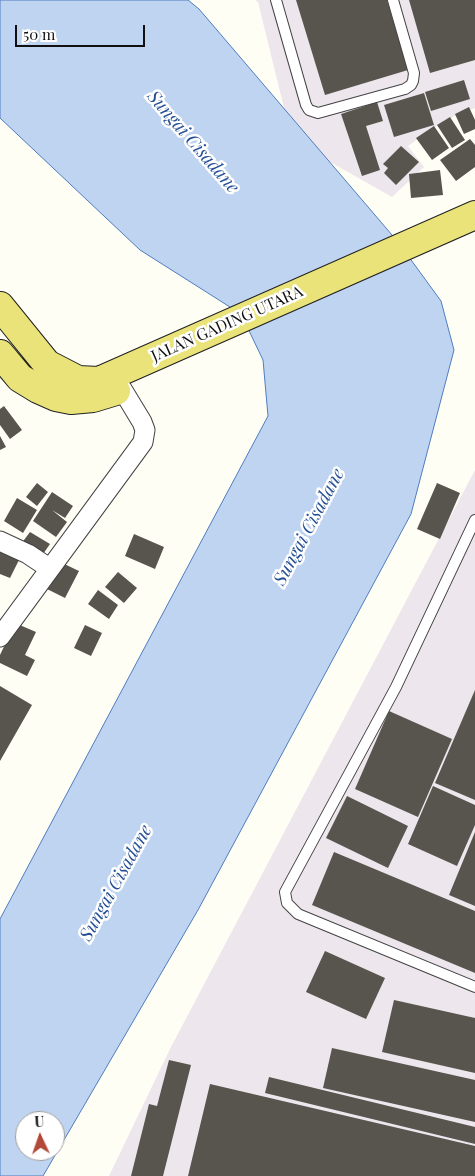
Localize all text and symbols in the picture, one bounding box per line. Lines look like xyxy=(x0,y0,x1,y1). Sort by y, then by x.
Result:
scale bar xyxy=(18,15,148,47)
text: 50 m xyxy=(23,24,55,44)
water label: Sungai Cisadane xyxy=(142,86,244,198)
street label: JALAN GADING UTARA xyxy=(148,282,306,366)
water label: Sungai Cisadane xyxy=(269,465,349,589)
water label: Sungai Cisadane xyxy=(75,821,157,945)
north arrow xyxy=(15,1111,65,1161)
text: U xyxy=(34,1112,45,1131)

